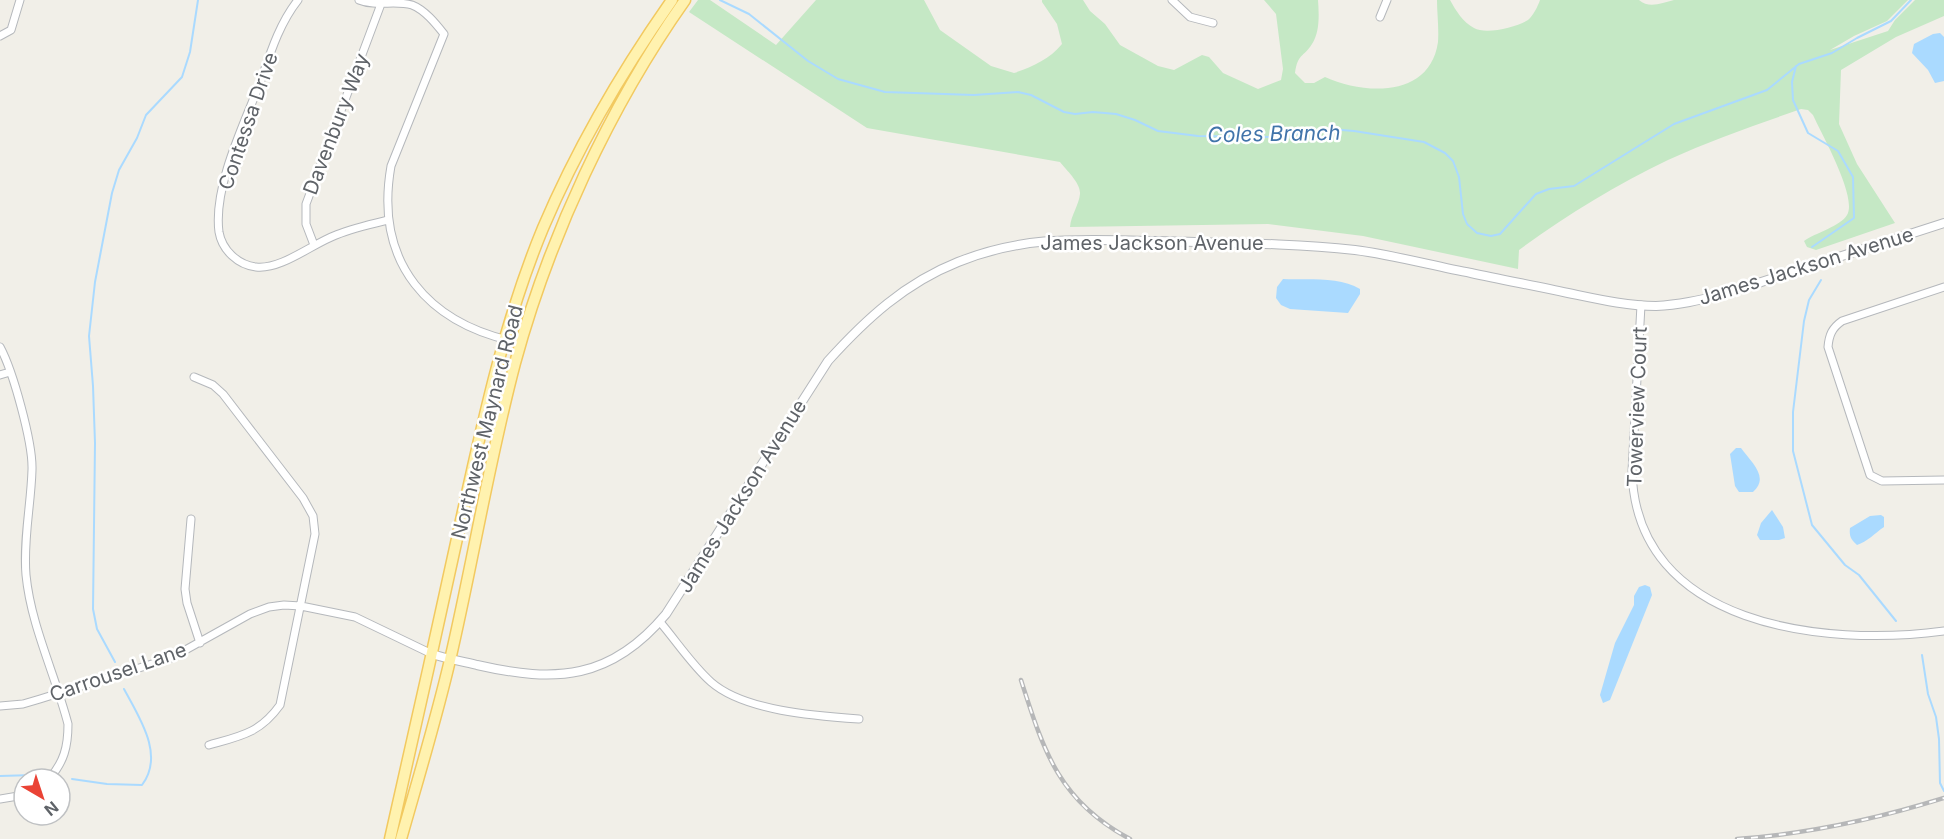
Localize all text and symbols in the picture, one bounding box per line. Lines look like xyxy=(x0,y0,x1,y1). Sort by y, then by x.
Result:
street label: Contessa Drive xyxy=(213,49,283,193)
street label: Davenbury Way xyxy=(298,50,374,198)
water label: Coles Branch xyxy=(1207,120,1341,147)
street label: James Jackson Avenue xyxy=(1696,222,1916,310)
street label: James Jackson Avenue xyxy=(1040,231,1264,255)
street label: Northwest Maynard Road xyxy=(446,303,528,541)
street label: Towerview Court xyxy=(1622,326,1652,488)
street label: James Jackson Avenue xyxy=(673,395,811,597)
street label: Carrousel Lane xyxy=(46,637,190,707)
north arrow xyxy=(12,767,72,827)
text: N xyxy=(40,797,62,820)

